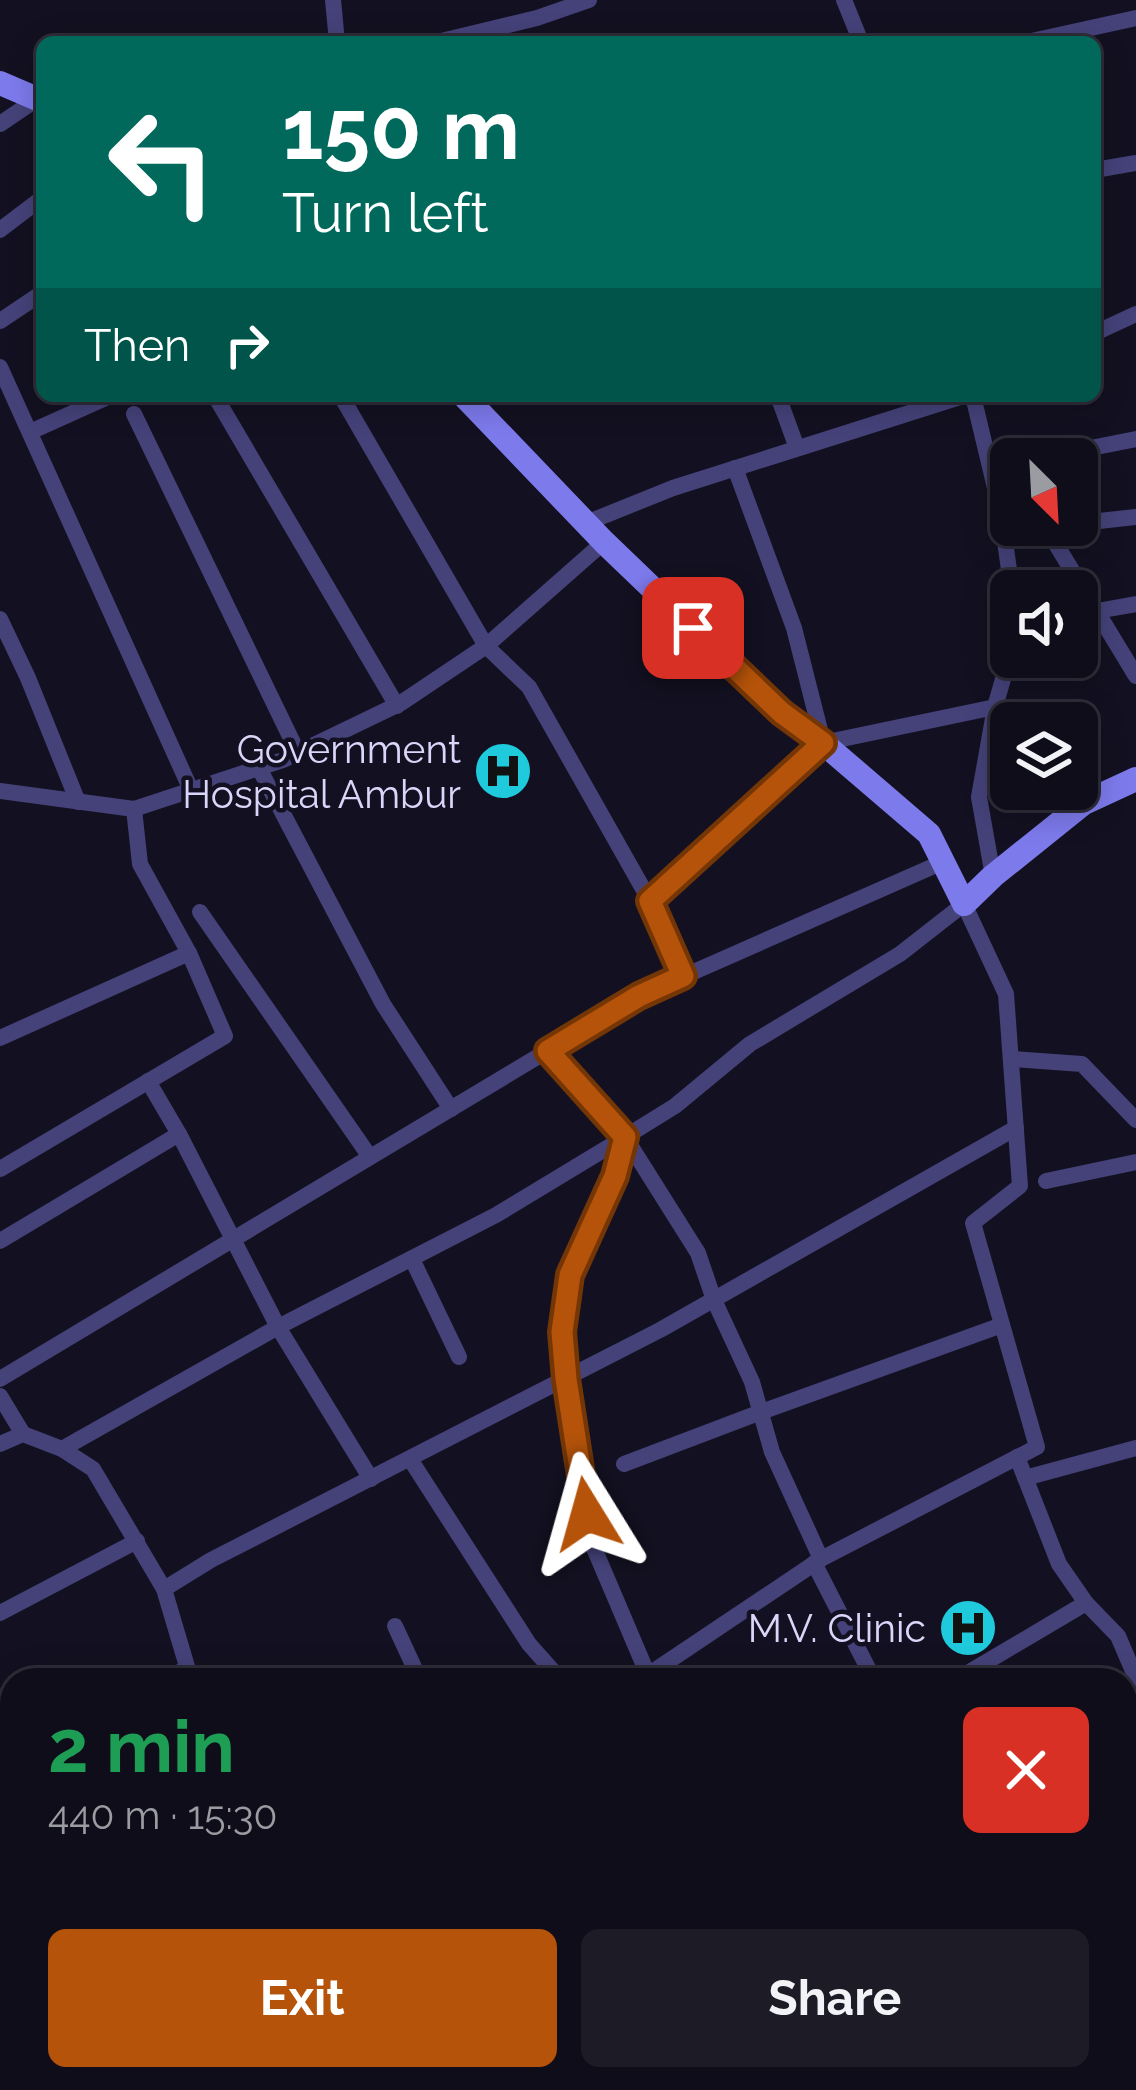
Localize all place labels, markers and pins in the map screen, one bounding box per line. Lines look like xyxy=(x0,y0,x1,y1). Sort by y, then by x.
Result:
pin xyxy=(642,577,744,679)
place label: Government Hospital Ambur xyxy=(182,726,461,817)
hospital icon: Government Hospital Ambur xyxy=(472,740,534,802)
hospital icon: M.V. Clinic xyxy=(937,1597,999,1659)
place label: M.V. Clinic xyxy=(748,1605,926,1651)

